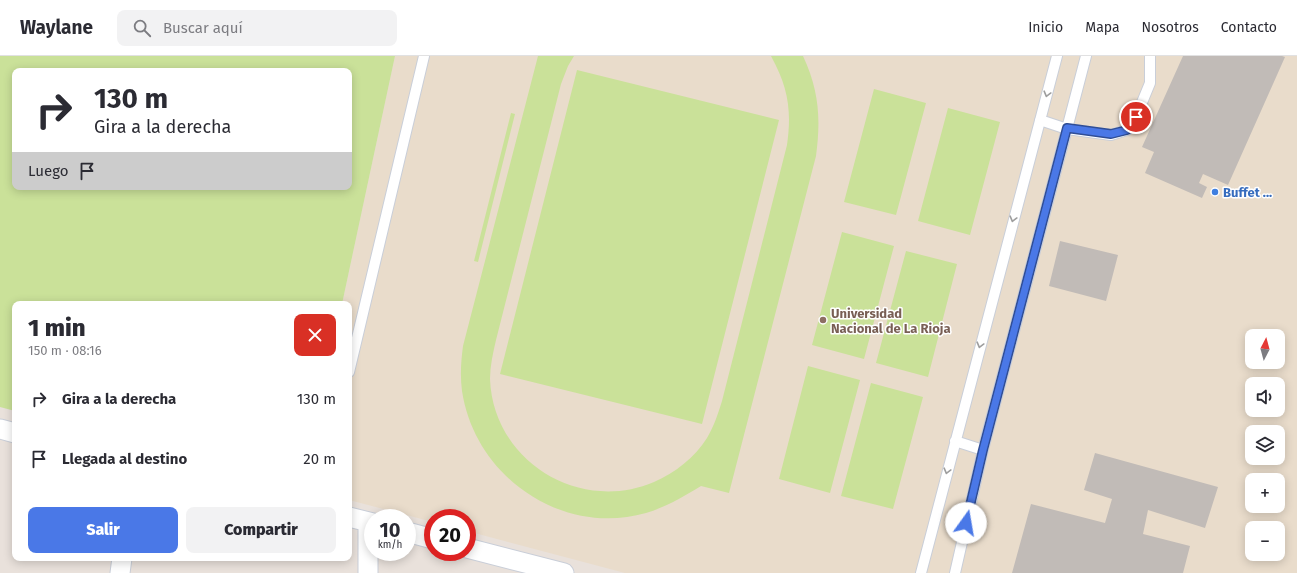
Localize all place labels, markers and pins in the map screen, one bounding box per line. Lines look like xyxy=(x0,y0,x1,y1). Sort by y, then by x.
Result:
pin xyxy=(1119,100,1153,134)
place label: Buffet ... xyxy=(1223,185,1272,200)
marker: Buffet ... xyxy=(1210,187,1220,197)
place label: Universidad Nacional de La Rioja xyxy=(831,306,951,336)
marker: Universidad Nacional de La Rioja xyxy=(818,315,828,325)

